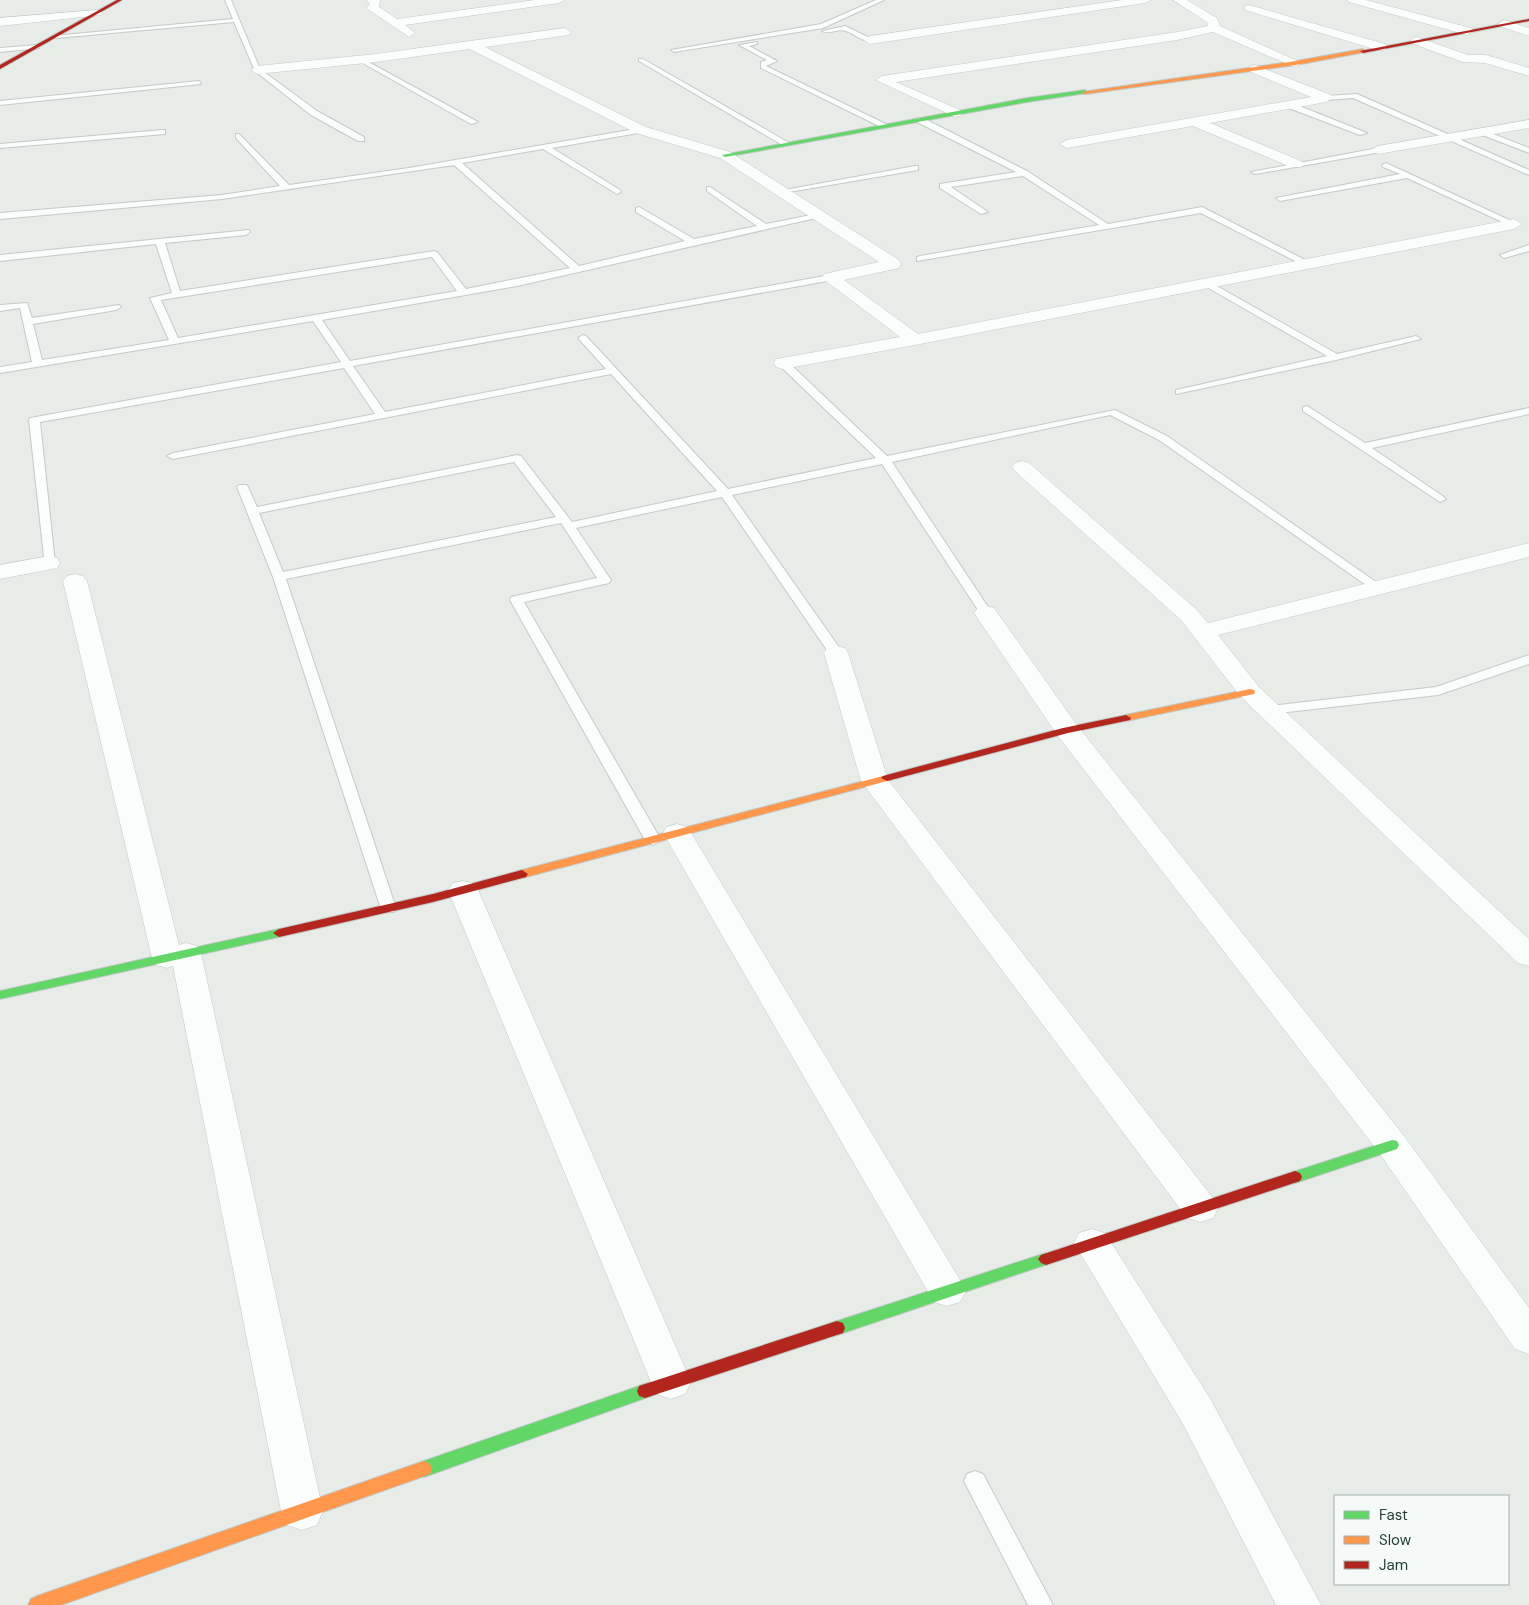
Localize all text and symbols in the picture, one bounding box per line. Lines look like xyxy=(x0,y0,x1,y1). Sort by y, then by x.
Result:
legend xyxy=(1334,1495,1509,1585)
text: Fast xyxy=(1379,1505,1408,1525)
text: Slow xyxy=(1379,1530,1412,1550)
text: Jam xyxy=(1379,1555,1408,1575)

